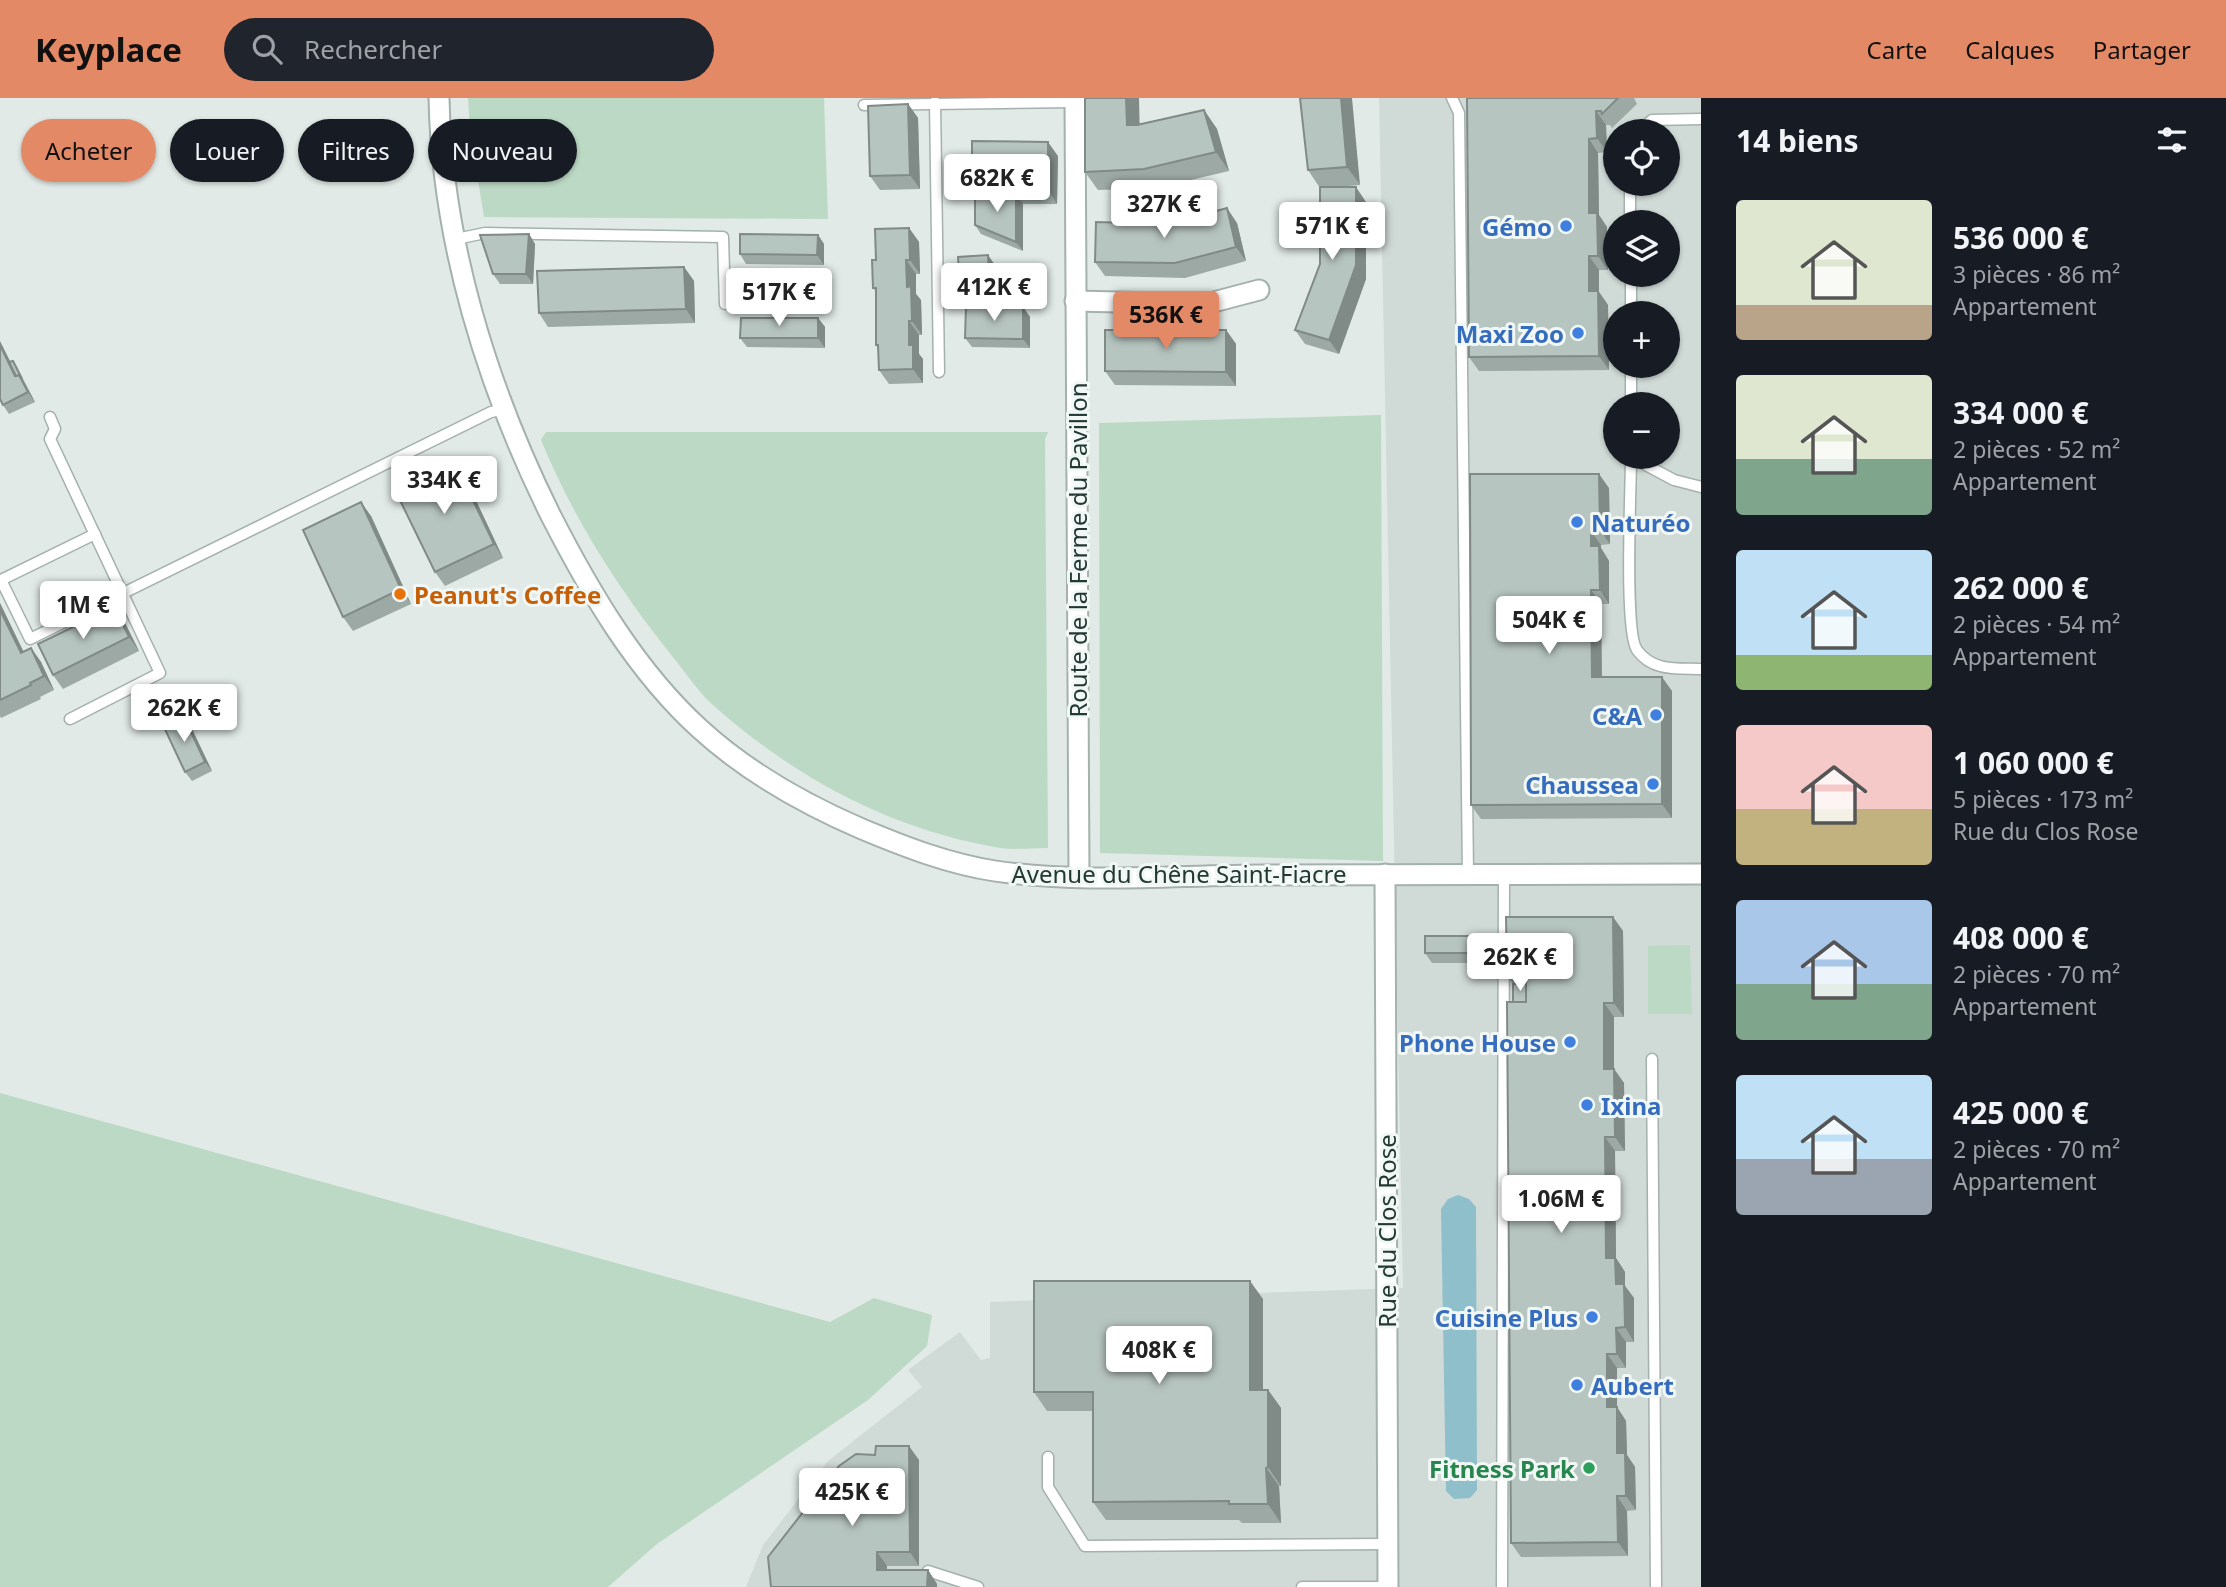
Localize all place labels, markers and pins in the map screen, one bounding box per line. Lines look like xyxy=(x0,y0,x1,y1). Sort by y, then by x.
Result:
pin: 682K € xyxy=(940,155,1054,214)
pin: 327K € xyxy=(1107,180,1221,240)
pin: 571K € xyxy=(1275,202,1389,262)
place label: Gémo xyxy=(1482,210,1552,243)
marker: Gémo xyxy=(1558,218,1574,234)
pin: 412K € xyxy=(937,264,1051,323)
pin: 517K € xyxy=(722,268,836,328)
pin: 536K € xyxy=(1109,292,1223,351)
place label: Maxi Zoo xyxy=(1456,317,1564,350)
marker: Maxi Zoo xyxy=(1570,325,1586,341)
pin: 334K € xyxy=(387,456,501,516)
place label: Naturéo xyxy=(1591,506,1690,539)
marker: Naturéo xyxy=(1569,514,1585,530)
place label: Peanut's Coffee xyxy=(414,578,601,611)
pin: 1M € xyxy=(42,582,124,641)
marker: Peanut's Coffee xyxy=(392,586,408,602)
pin: 504K € xyxy=(1492,596,1606,656)
pin: 262K € xyxy=(127,684,241,744)
place label: C&A xyxy=(1592,699,1642,732)
marker: C&A xyxy=(1648,707,1664,723)
place label: Chaussea xyxy=(1525,768,1639,801)
marker: Chaussea xyxy=(1645,776,1661,792)
pin: 262K € xyxy=(1463,934,1577,993)
place label: Phone House xyxy=(1399,1026,1556,1059)
marker: Phone House xyxy=(1562,1034,1578,1050)
place label: Ixina xyxy=(1601,1089,1661,1122)
marker: Ixina xyxy=(1579,1097,1595,1113)
pin: 1.06M € xyxy=(1496,1176,1626,1235)
place label: Cuisine Plus xyxy=(1435,1301,1578,1334)
marker: Cuisine Plus xyxy=(1584,1309,1600,1325)
pin: 408K € xyxy=(1102,1326,1216,1386)
place label: Aubert xyxy=(1591,1369,1674,1402)
marker: Aubert xyxy=(1569,1377,1585,1393)
place label: Fitness Park xyxy=(1429,1452,1575,1485)
marker: Fitness Park xyxy=(1581,1460,1597,1476)
pin: 425K € xyxy=(795,1468,909,1528)

